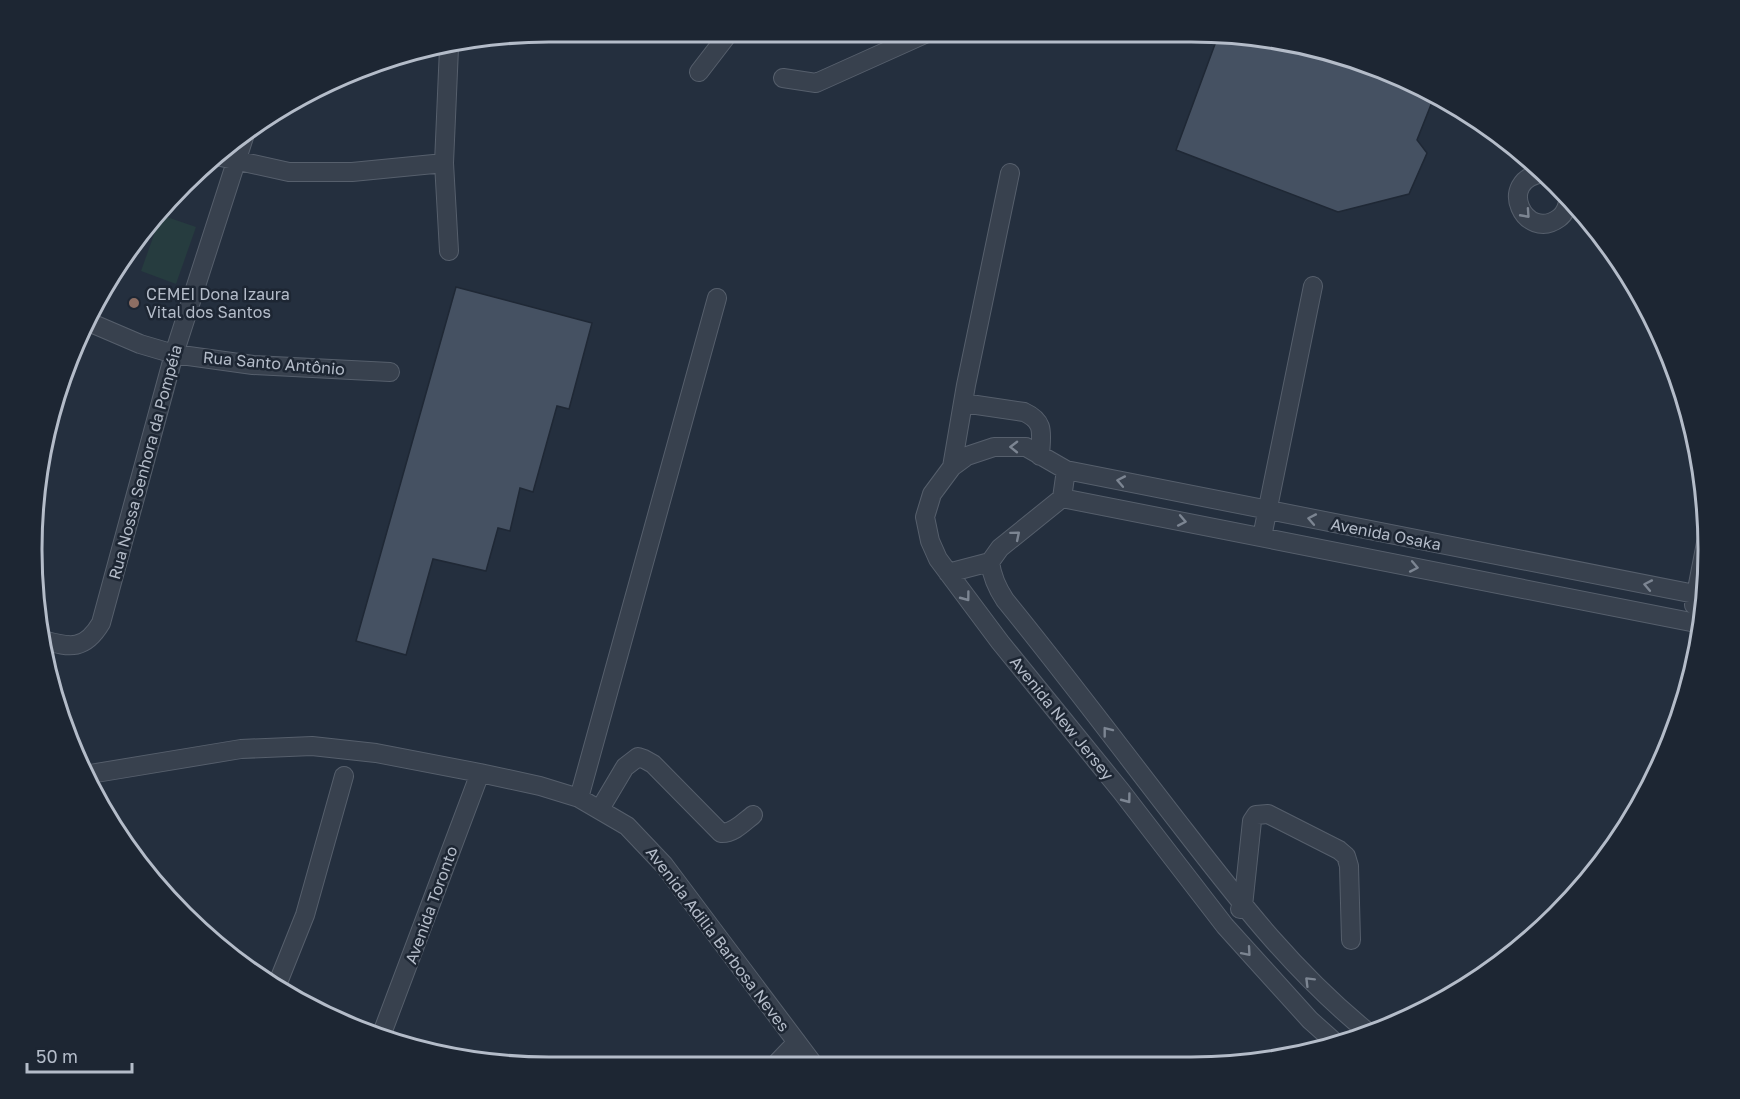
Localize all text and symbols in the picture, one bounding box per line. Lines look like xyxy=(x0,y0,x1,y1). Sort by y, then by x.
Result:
one-way arrow xyxy=(1519,207,1530,217)
place label: CEMEI Dona Izaura Vital dos Santos xyxy=(146,284,290,322)
marker: CEMEI Dona Izaura Vital dos Santos xyxy=(127,296,141,310)
street label: Rua Nossa Senhora da Pompéia xyxy=(104,342,186,582)
street label: Rua Santo Antônio xyxy=(202,347,346,379)
one-way arrow xyxy=(1009,441,1018,453)
one-way arrow xyxy=(1116,475,1126,488)
one-way arrow xyxy=(1308,513,1318,526)
one-way arrow xyxy=(1176,514,1186,527)
street label: Avenida Osaka xyxy=(1329,514,1443,554)
one-way arrow xyxy=(1009,531,1020,542)
one-way arrow xyxy=(1409,560,1419,573)
one-way arrow xyxy=(1643,579,1653,592)
one-way arrow xyxy=(959,590,970,601)
street label: Avenida New Jersey xyxy=(1006,652,1118,784)
one-way arrow xyxy=(1104,727,1115,738)
one-way arrow xyxy=(1119,792,1130,803)
street label: Avenida Toronto xyxy=(400,843,462,967)
street label: Avenida Adilia Barbosa Neves xyxy=(642,843,794,1035)
one-way arrow xyxy=(1240,945,1251,956)
one-way arrow xyxy=(1306,977,1317,988)
scale bar xyxy=(27,1036,132,1074)
text: 50 m xyxy=(36,1045,78,1067)

